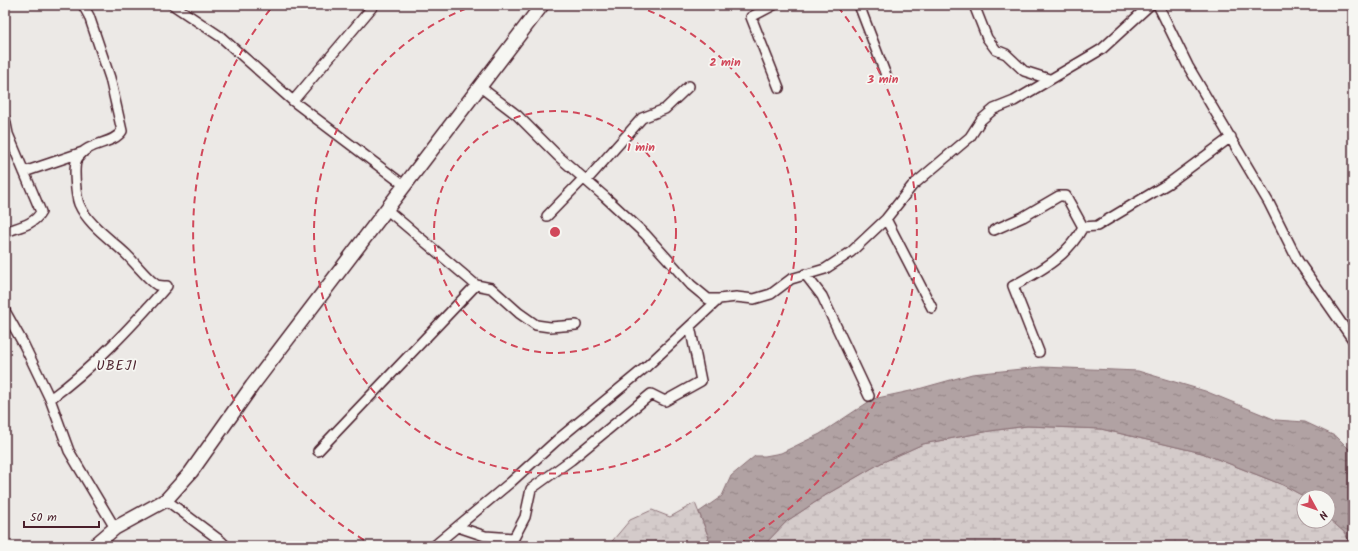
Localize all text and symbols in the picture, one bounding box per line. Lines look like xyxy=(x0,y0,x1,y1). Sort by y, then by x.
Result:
text: 2 min xyxy=(709,53,741,72)
text: 3 min xyxy=(867,70,899,89)
text: 1 min xyxy=(627,138,655,157)
centre of rings xyxy=(548,225,562,239)
district label: UBEJI xyxy=(96,355,138,377)
north arrow xyxy=(1296,489,1336,529)
scale bar xyxy=(24,503,99,529)
text: N xyxy=(1314,506,1332,523)
text: 50 m xyxy=(30,508,57,527)

